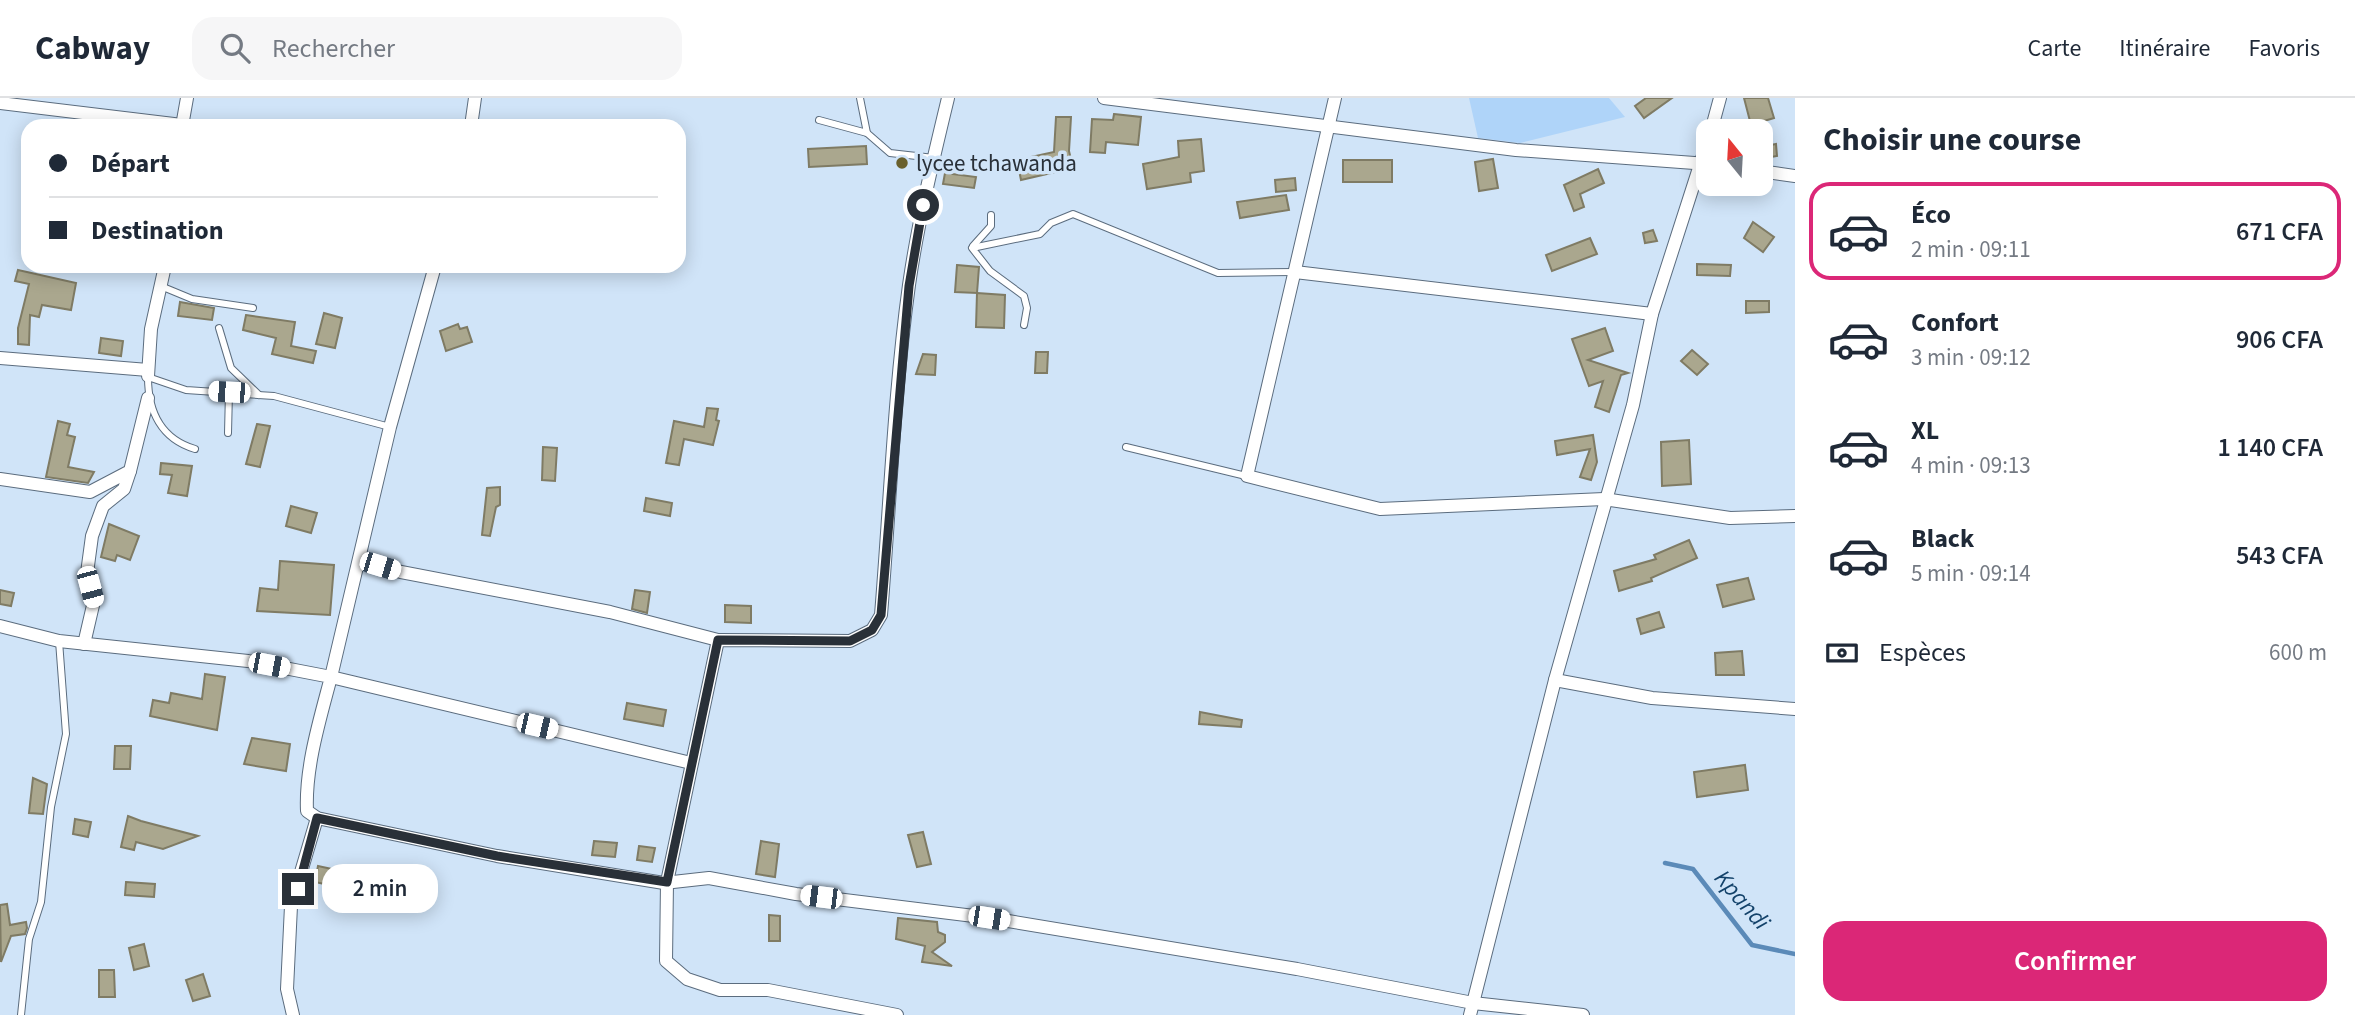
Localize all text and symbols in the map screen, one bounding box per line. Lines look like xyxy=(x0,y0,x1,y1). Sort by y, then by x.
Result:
search box xyxy=(192,17,682,80)
text: Cabway xyxy=(35,25,150,72)
icon: search xyxy=(216,29,254,67)
text: Rechercher xyxy=(272,30,395,67)
text: Carte xyxy=(2027,31,2081,66)
text: Itinéraire xyxy=(2119,31,2210,66)
text: Favoris xyxy=(2248,31,2320,66)
text: Choisir une course xyxy=(1823,117,2081,163)
north arrow xyxy=(1696,119,1773,196)
map controls xyxy=(1696,119,1773,196)
text: Départ xyxy=(91,145,170,182)
place label: lycee tchawanda xyxy=(916,147,1077,180)
marker: lycee tchawanda xyxy=(894,155,910,171)
route start xyxy=(907,189,939,221)
text: Éco xyxy=(1911,196,1951,233)
icon: car xyxy=(1827,200,1890,263)
text: Destination xyxy=(91,212,224,249)
text: 671 CFA xyxy=(2236,213,2323,250)
text: 2 min · 09:11 xyxy=(1911,233,2031,266)
text: Confort xyxy=(1911,304,1999,341)
icon: car xyxy=(1827,308,1890,371)
text: 906 CFA xyxy=(2236,321,2323,358)
text: 3 min · 09:12 xyxy=(1911,341,2031,374)
car xyxy=(208,380,251,404)
text: XL xyxy=(1911,412,1939,449)
icon: car xyxy=(1827,416,1890,479)
text: 1 140 CFA xyxy=(2218,429,2323,466)
text: 4 min · 09:13 xyxy=(1911,449,2031,482)
text: Black xyxy=(1911,520,1974,557)
icon: car xyxy=(1827,524,1890,587)
text: 543 CFA xyxy=(2236,537,2323,574)
car xyxy=(357,550,404,582)
text: 5 min · 09:14 xyxy=(1911,557,2031,590)
car xyxy=(75,564,106,610)
icon: cash xyxy=(1823,634,1861,672)
text: Espèces xyxy=(1879,634,1966,671)
text: 600 m xyxy=(2269,636,2327,669)
car xyxy=(247,651,292,679)
car xyxy=(515,711,560,741)
water label: Kpandi xyxy=(1706,862,1778,938)
callout: 2 min xyxy=(322,864,438,914)
text: 2 min xyxy=(353,872,407,905)
route end xyxy=(282,873,314,905)
car xyxy=(799,884,844,910)
car xyxy=(967,904,1012,932)
button: Confirmer xyxy=(1823,921,2327,1001)

